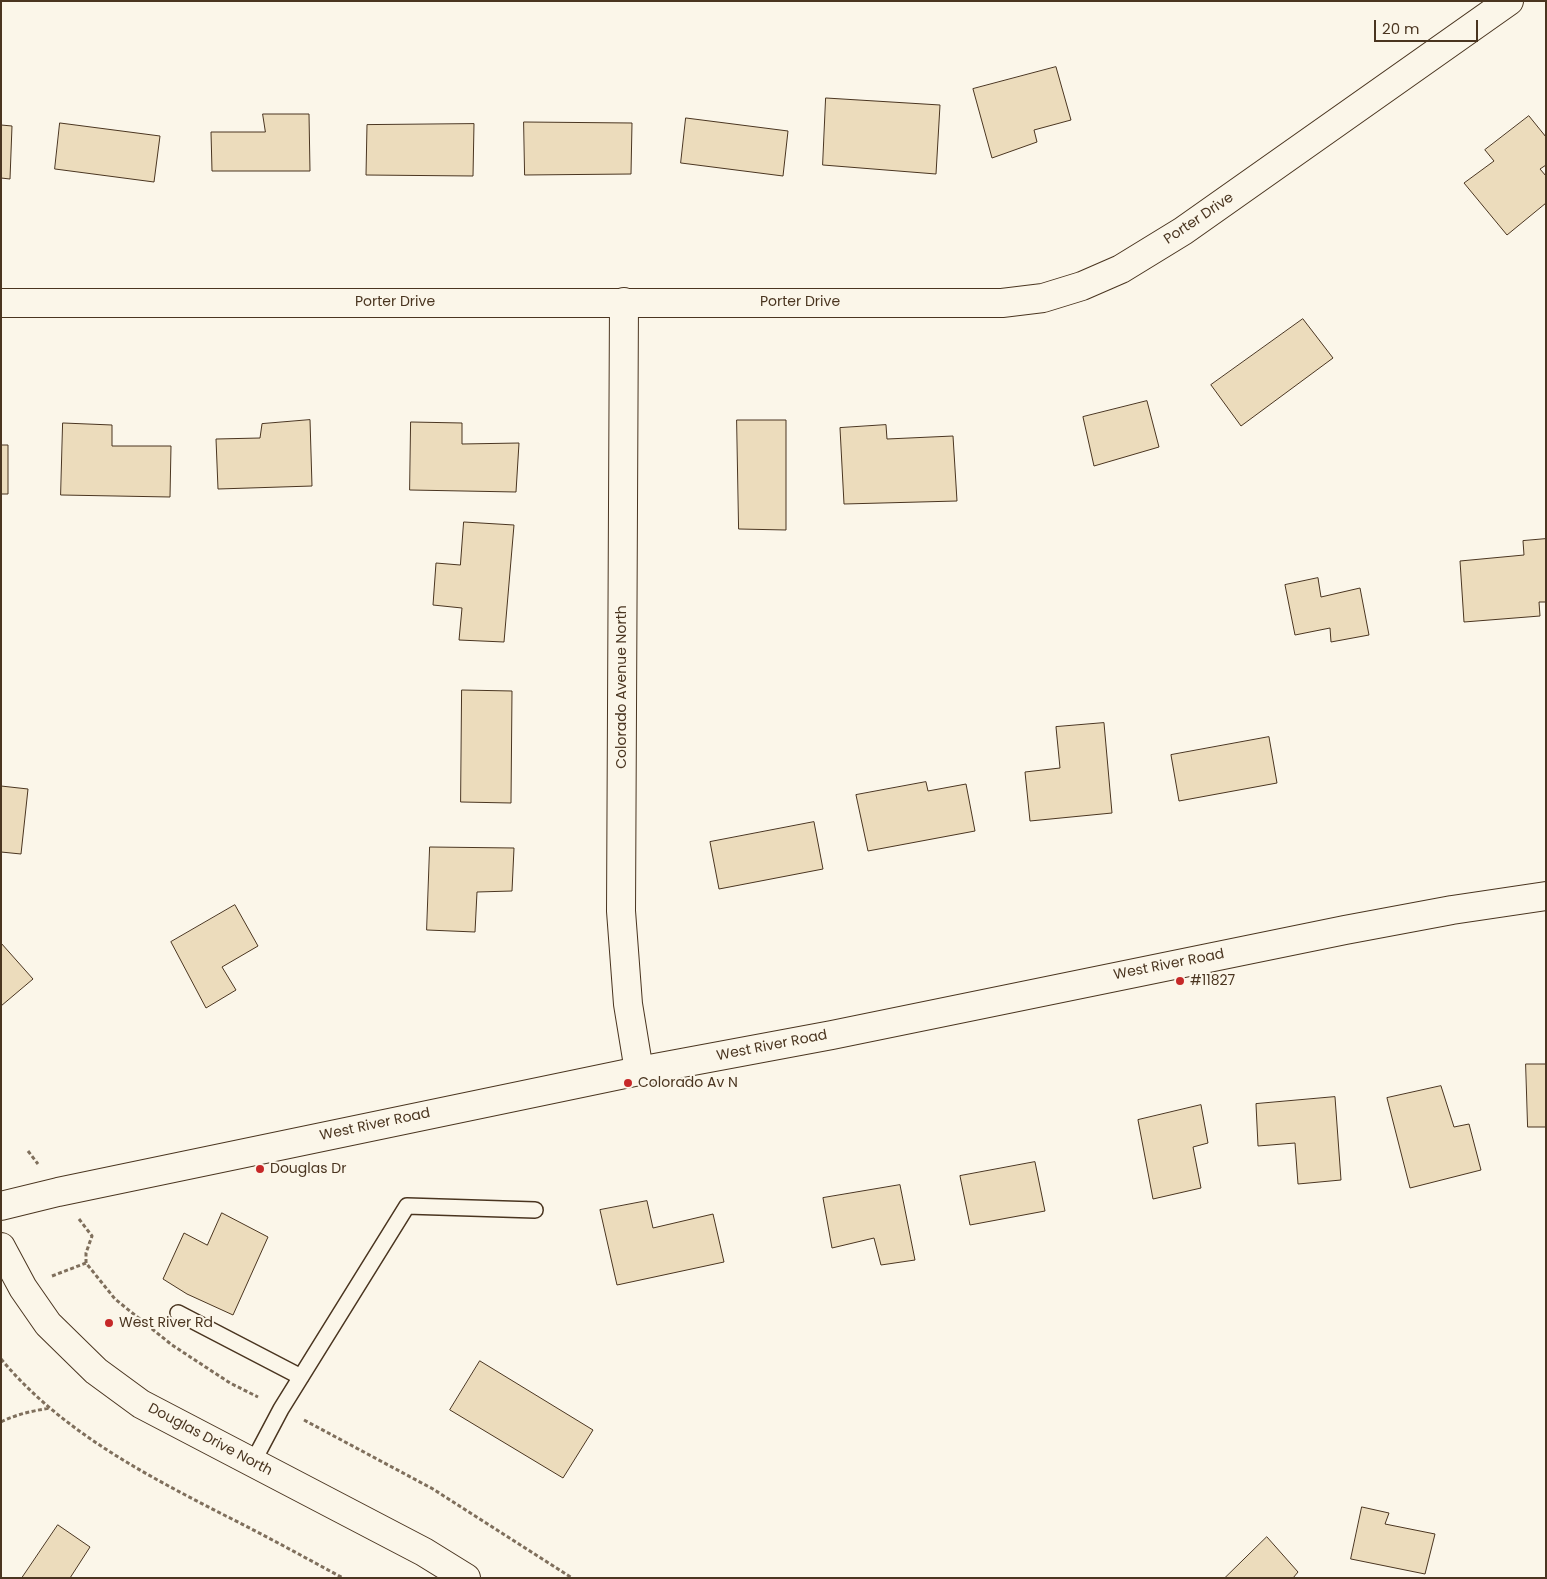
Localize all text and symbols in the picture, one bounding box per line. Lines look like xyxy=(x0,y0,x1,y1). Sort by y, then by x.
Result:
scale bar xyxy=(1377,10,1481,42)
text: 20 m xyxy=(1382,18,1420,39)
street label: Porter Drive xyxy=(1161,190,1237,248)
street label: Porter Drive xyxy=(355,294,435,310)
street label: Porter Drive xyxy=(760,294,840,310)
street label: Colorado Avenue North xyxy=(614,605,630,769)
street label: West River Road xyxy=(1112,946,1226,984)
place label: #11827 xyxy=(1190,973,1235,989)
marker: #11827 xyxy=(1174,975,1186,987)
street label: West River Road xyxy=(715,1027,829,1065)
place label: Colorado Av N xyxy=(638,1075,738,1091)
marker: Colorado Av N xyxy=(622,1077,634,1089)
street label: West River Road xyxy=(318,1105,432,1145)
place label: Douglas Dr xyxy=(270,1161,346,1177)
marker: Douglas Dr xyxy=(254,1163,266,1175)
place label: West River Rd xyxy=(119,1315,213,1331)
marker: West River Rd xyxy=(103,1317,115,1329)
street label: Douglas Drive North xyxy=(145,1400,275,1480)

